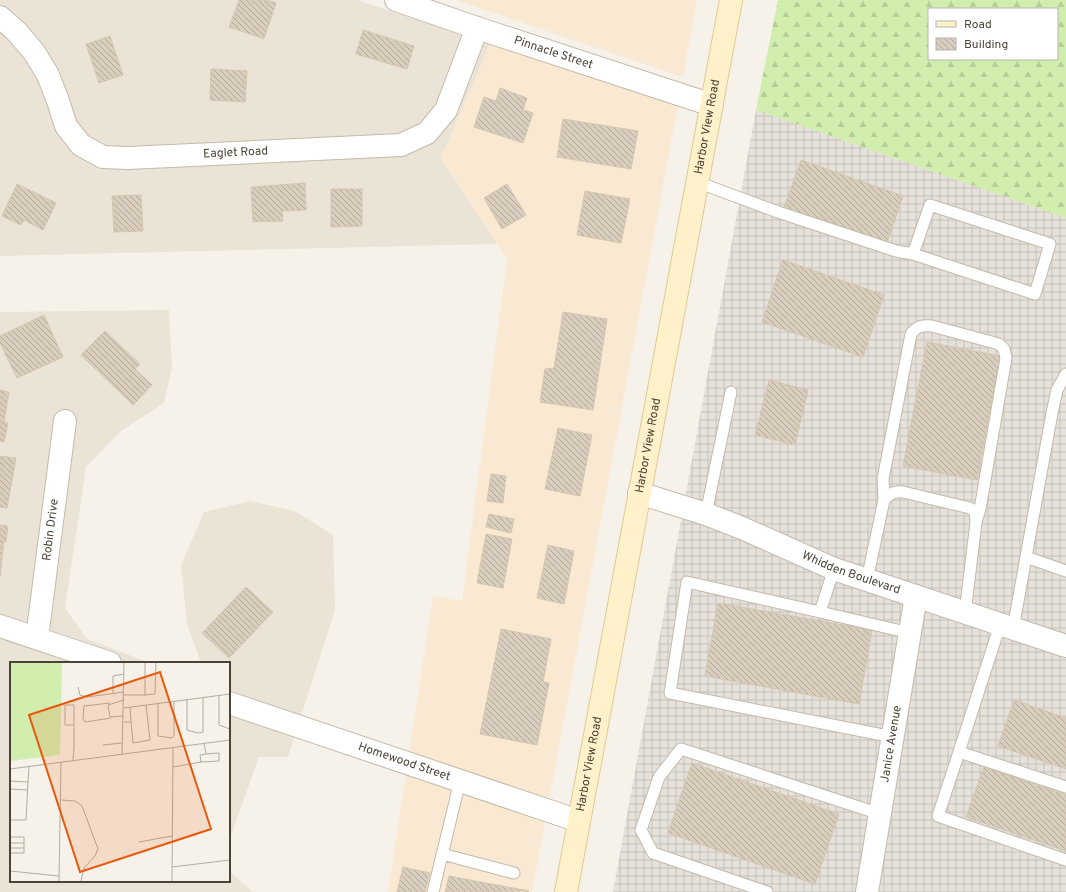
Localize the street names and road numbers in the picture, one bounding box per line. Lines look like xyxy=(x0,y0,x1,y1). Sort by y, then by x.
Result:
street label: Pinnacle Street xyxy=(512,33,595,73)
street label: Harbor View Road xyxy=(691,78,724,176)
street label: Eaglet Road xyxy=(203,143,269,162)
street label: Harbor View Road xyxy=(632,397,665,494)
street label: Robin Drive xyxy=(39,498,63,562)
street label: Whidden Boulevard xyxy=(799,548,902,598)
street label: Janice Avenue xyxy=(877,704,906,784)
street label: Harbor View Road xyxy=(573,715,606,813)
street label: Homewood Street xyxy=(356,739,453,785)

